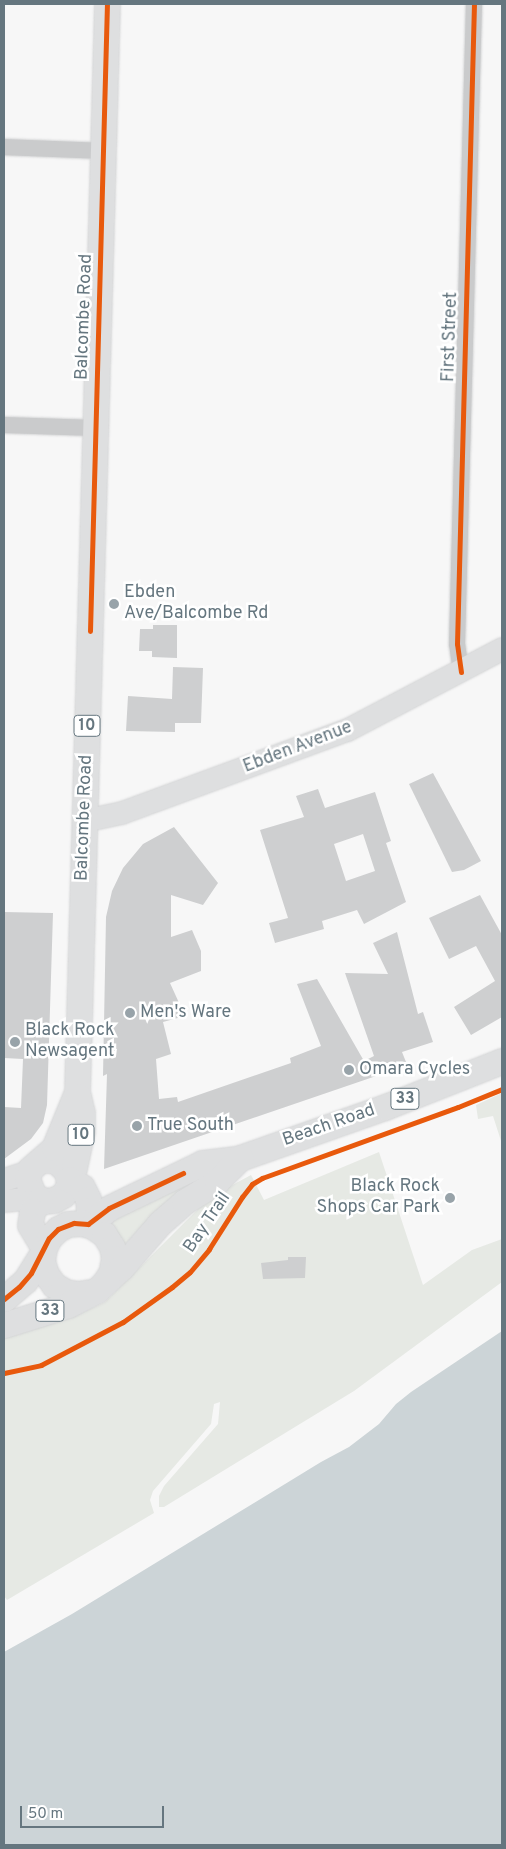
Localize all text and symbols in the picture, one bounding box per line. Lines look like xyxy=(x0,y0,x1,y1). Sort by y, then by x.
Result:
street label: Balcombe Road xyxy=(72,253,98,381)
street label: First Street xyxy=(439,291,463,383)
place label: Ebden Ave/Balcombe Rd xyxy=(124,583,268,626)
marker: Ebden Ave/Balcombe Rd xyxy=(108,598,120,610)
road number: 10 xyxy=(73,712,101,739)
street label: Ebden Avenue xyxy=(240,717,356,779)
street label: Balcombe Road xyxy=(72,754,98,882)
place label: Men's Ware xyxy=(140,1002,232,1024)
marker: Men's Ware xyxy=(124,1007,136,1019)
place label: Black Rock Newsagent xyxy=(25,1021,115,1064)
marker: Black Rock Newsagent xyxy=(9,1036,21,1048)
place label: Omara Cycles xyxy=(359,1059,470,1081)
marker: Omara Cycles xyxy=(343,1064,355,1076)
road number: 33 xyxy=(390,1086,420,1112)
street label: Beach Road xyxy=(280,1100,378,1152)
place label: True South xyxy=(147,1115,234,1137)
marker: True South xyxy=(131,1120,143,1132)
road number: 10 xyxy=(67,1122,95,1148)
place label: Black Rock Shops Car Park xyxy=(316,1177,440,1220)
street label: Bay Trail xyxy=(180,1188,236,1258)
marker: Black Rock Shops Car Park xyxy=(444,1192,456,1204)
road number: 33 xyxy=(35,1298,65,1324)
scale bar xyxy=(22,1796,166,1828)
text: 50 m xyxy=(28,1805,63,1824)

